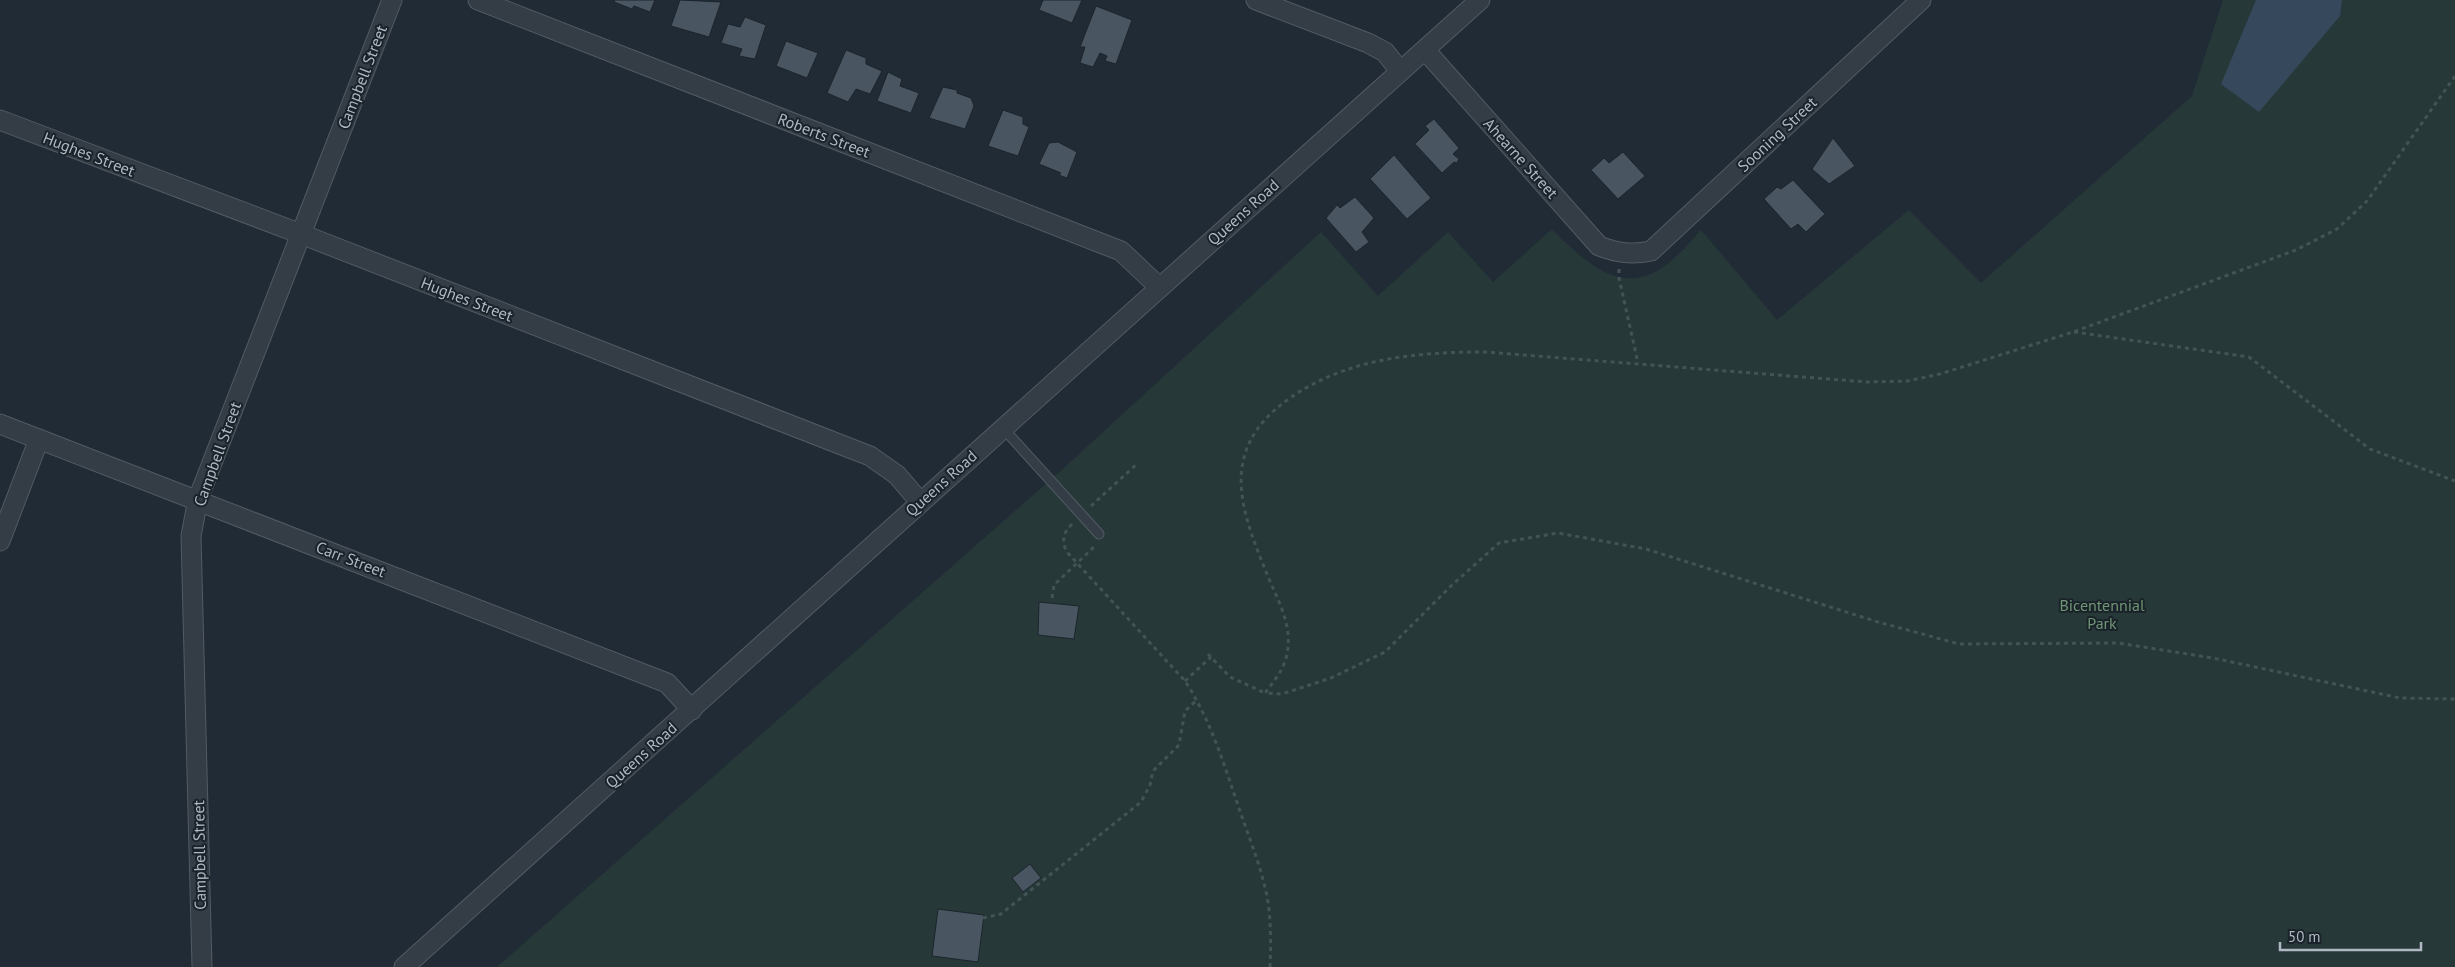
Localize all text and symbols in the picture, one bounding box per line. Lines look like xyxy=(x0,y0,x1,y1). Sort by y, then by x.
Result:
street label: Campbell Street xyxy=(333,22,391,132)
street label: Sooning Street xyxy=(1733,92,1821,176)
street label: Roberts Street xyxy=(775,108,874,162)
street label: Ahearne Street xyxy=(1480,114,1563,203)
street label: Hughes Street xyxy=(40,127,138,181)
street label: Queens Road xyxy=(1203,175,1283,249)
street label: Hughes Street xyxy=(418,272,516,326)
street label: Campbell Street xyxy=(189,399,245,509)
street label: Queens Road xyxy=(901,446,981,520)
street label: Carr Street xyxy=(313,537,389,582)
park label: Bicentennial Park xyxy=(2059,595,2145,633)
street label: Queens Road xyxy=(601,718,681,792)
street label: Campbell Street xyxy=(188,799,210,910)
scale bar xyxy=(2280,920,2421,952)
text: 50 m xyxy=(2288,927,2321,946)

